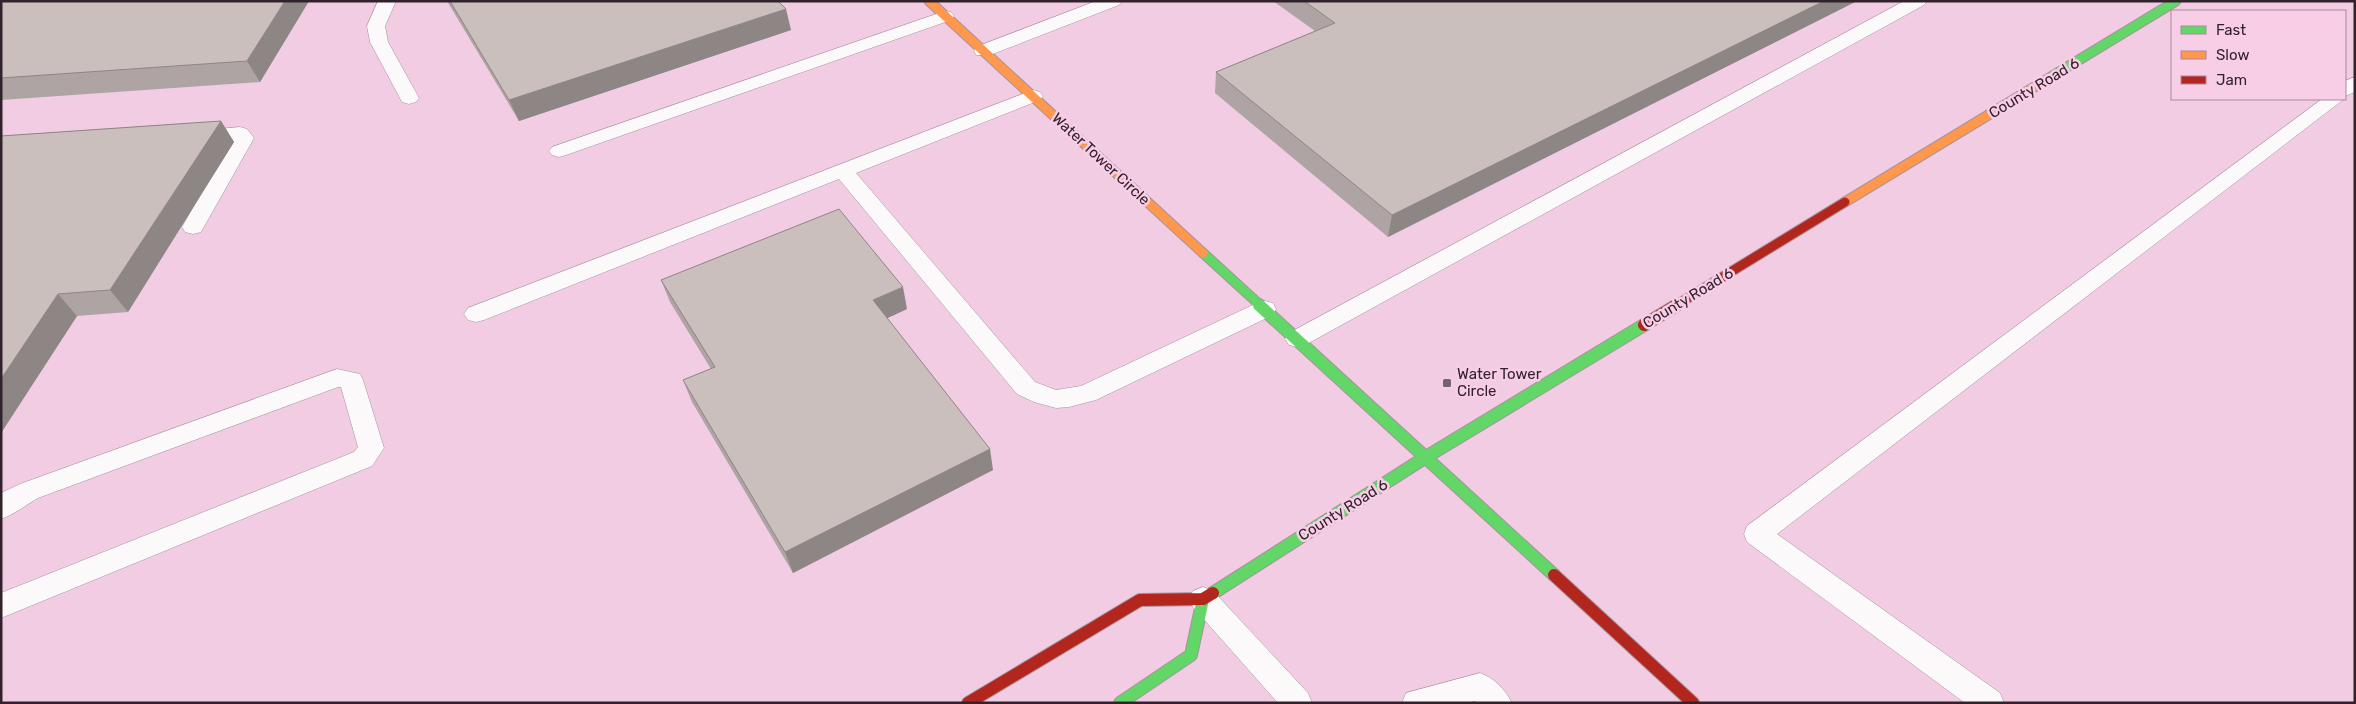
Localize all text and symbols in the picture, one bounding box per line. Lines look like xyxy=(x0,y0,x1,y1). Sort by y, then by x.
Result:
legend xyxy=(2171,10,2346,100)
text: Fast xyxy=(2216,21,2246,39)
text: Slow xyxy=(2216,46,2249,64)
street label: County Road 6 xyxy=(1986,54,2082,122)
text: Jam xyxy=(2216,71,2247,89)
street label: Water Tower Circle xyxy=(1048,109,1154,209)
street label: County Road 6 xyxy=(1640,264,1736,332)
place label: Water Tower Circle xyxy=(1457,365,1542,400)
marker: Water Tower Circle xyxy=(1441,377,1453,389)
street label: County Road 6 xyxy=(1295,475,1391,545)

